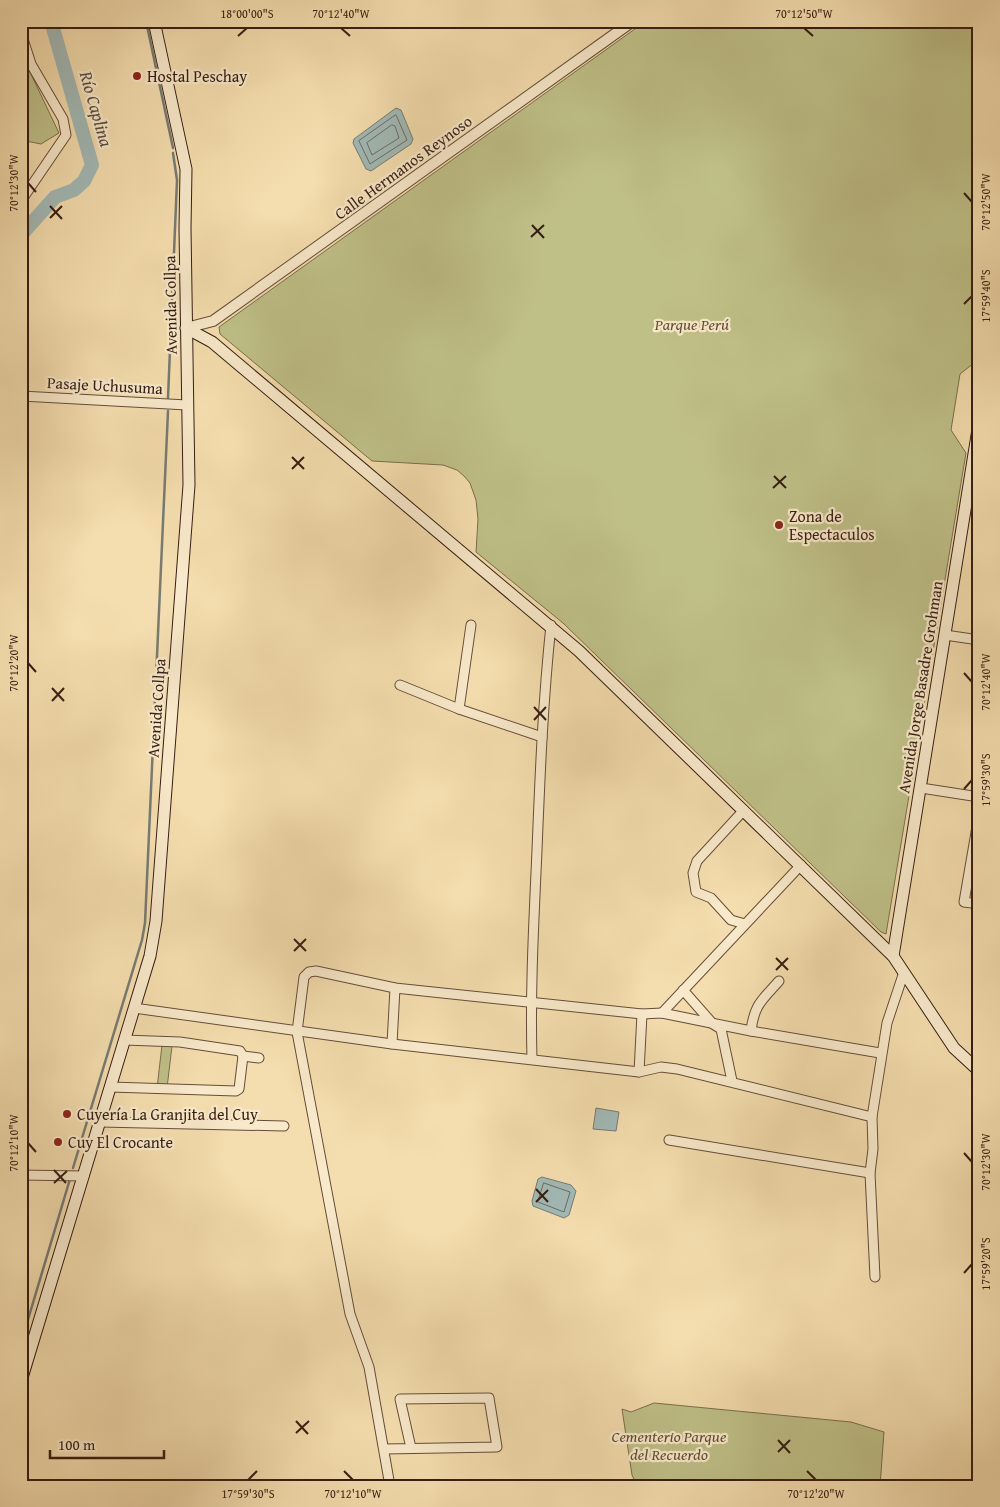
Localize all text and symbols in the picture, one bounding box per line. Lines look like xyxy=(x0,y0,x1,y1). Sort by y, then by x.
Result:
text: 18°00'00"S xyxy=(220,5,274,22)
text: 70°12'40"W xyxy=(312,5,371,22)
text: 70°12'50"W xyxy=(775,5,834,22)
place label: Hostal Peschay xyxy=(147,64,247,88)
water label: Río Caplina xyxy=(72,67,120,151)
marker: Hostal Peschay xyxy=(131,70,143,82)
street label: Calle Hermanos Reynoso xyxy=(329,109,477,225)
text: 70°12'30"W xyxy=(5,153,22,212)
text: 70°12'50"W xyxy=(977,172,994,231)
street label: Avenida Collpa xyxy=(157,255,183,355)
text: 17°59'40"S xyxy=(977,269,994,323)
park label: Parque Perú xyxy=(654,312,729,336)
street label: Pasaje Uchusuma xyxy=(46,370,164,400)
place label: Zona de Espectaculos xyxy=(789,504,875,546)
marker: Zona de Espectaculos xyxy=(773,519,785,531)
street label: Avenida Jorge Basadre Grohman xyxy=(891,579,949,795)
text: 70°12'20"W xyxy=(5,633,22,692)
text: 70°12'40"W xyxy=(977,652,994,711)
street label: Avenida Collpa xyxy=(141,657,171,758)
text: 17°59'30"S xyxy=(977,753,994,807)
place label: Cuyería La Granjita del Cuy xyxy=(77,1102,258,1126)
marker: Cuyería La Granjita del Cuy xyxy=(61,1108,73,1120)
text: 70°12'10"W xyxy=(5,1113,22,1172)
place label: Cuy El Crocante xyxy=(68,1130,173,1154)
text: 70°12'30"W xyxy=(977,1132,994,1191)
marker: Cuy El Crocante xyxy=(52,1136,64,1148)
text: 17°59'20"S xyxy=(977,1237,994,1291)
park label: Cementerio Parque del Recuerdo xyxy=(611,1424,727,1466)
scale bar xyxy=(50,1427,164,1459)
text: 100 m xyxy=(58,1434,96,1455)
text: 17°59'30"S xyxy=(221,1485,275,1502)
text: 70°12'10"W xyxy=(324,1485,383,1502)
text: 70°12'20"W xyxy=(787,1485,846,1502)

